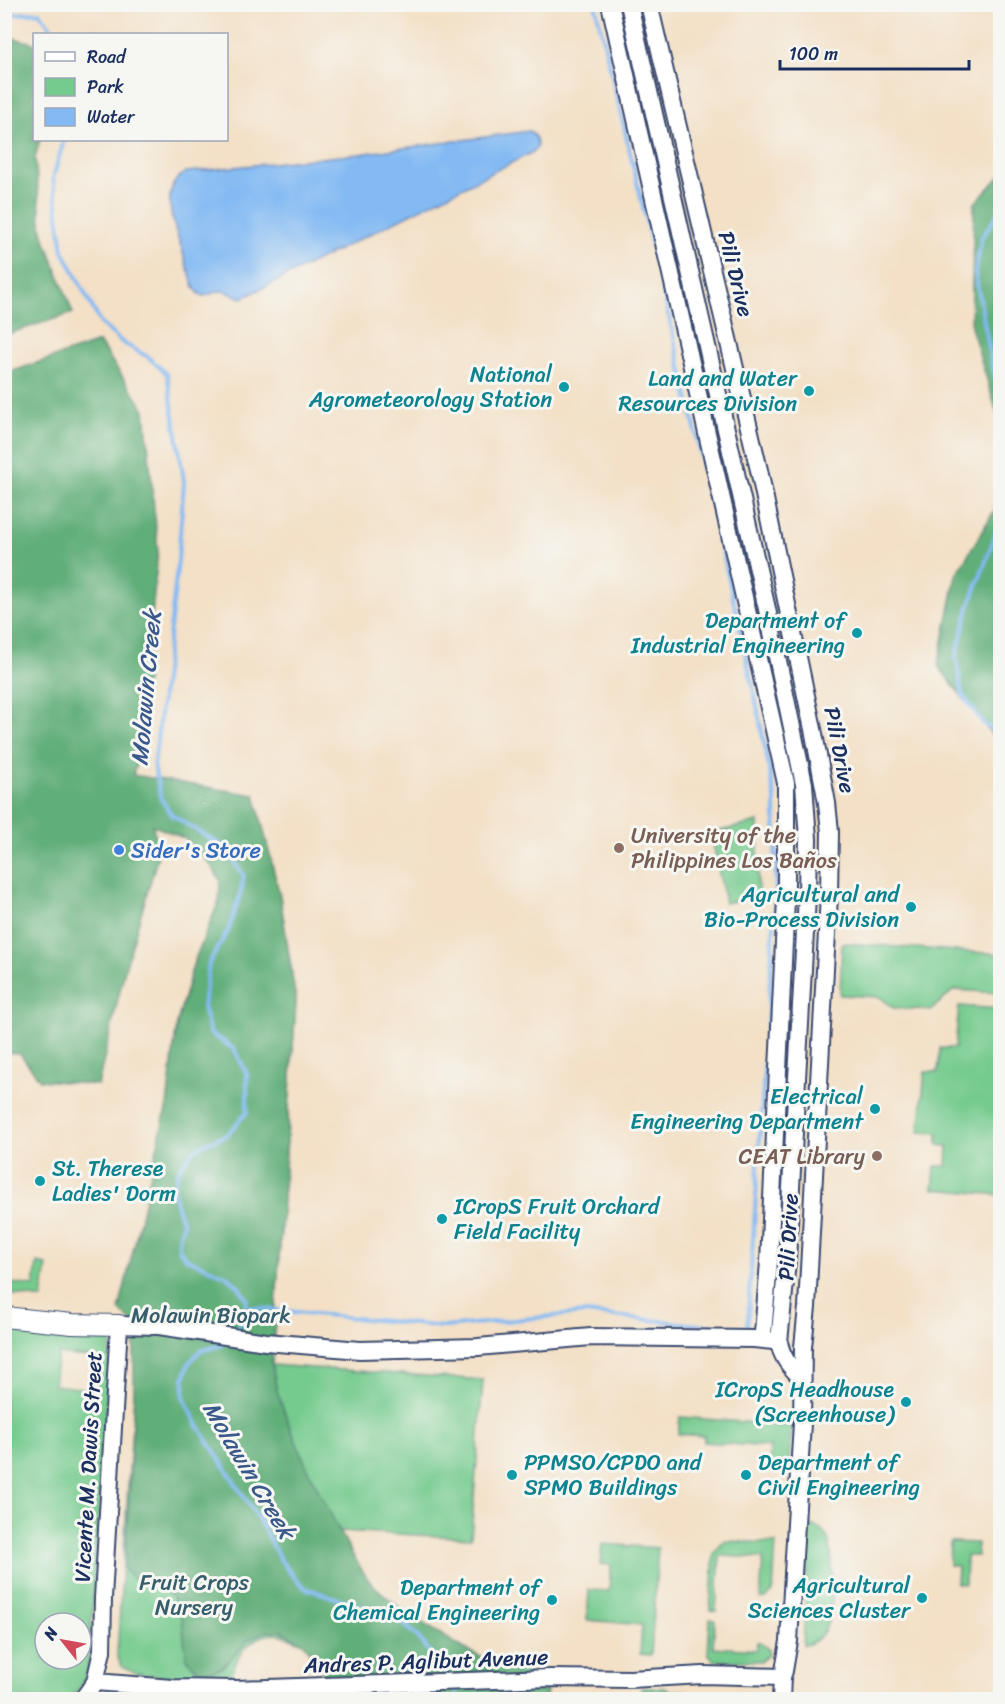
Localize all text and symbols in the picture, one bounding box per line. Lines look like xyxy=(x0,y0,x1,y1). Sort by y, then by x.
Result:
legend xyxy=(33,33,228,141)
scale bar xyxy=(780,33,969,71)
text: 100 m xyxy=(789,38,838,70)
text: Road xyxy=(87,41,127,73)
text: Park xyxy=(87,71,124,103)
text: Water xyxy=(87,101,136,133)
street label: Pili Drive xyxy=(707,227,765,321)
place label: National Agrometeorology Station xyxy=(308,355,553,419)
place label: Land and Water Resources Division xyxy=(618,359,798,423)
marker: National Agrometeorology Station xyxy=(557,380,571,394)
marker: Land and Water Resources Division xyxy=(802,384,816,398)
place label: Department of Industrial Engineering xyxy=(630,601,848,665)
water label: Molawin Creek xyxy=(118,606,174,767)
marker: Department of Industrial Engineering xyxy=(850,626,864,640)
street label: Pili Drive xyxy=(813,703,867,797)
place label: University of the Philippines Los Baños xyxy=(631,816,838,880)
place label: Sider's Store xyxy=(131,831,261,870)
marker: University of the Philippines Los Baños xyxy=(612,841,626,855)
marker: Sider's Store xyxy=(112,843,126,857)
place label: Agricultural and Bio-Process Division xyxy=(704,875,900,939)
marker: Agricultural and Bio-Process Division xyxy=(904,900,918,914)
place label: Electrical Engineering Department xyxy=(630,1077,864,1141)
marker: Electrical Engineering Department xyxy=(868,1102,882,1116)
place label: CEAT Library xyxy=(739,1137,866,1176)
place label: St. Therese Ladies' Dorm xyxy=(52,1149,176,1213)
marker: CEAT Library xyxy=(870,1149,884,1163)
marker: St. Therese Ladies' Dorm xyxy=(33,1174,47,1188)
place label: ICropS Fruit Orchard Field Facility xyxy=(453,1187,661,1251)
street label: Pili Drive xyxy=(766,1192,810,1282)
marker: ICropS Fruit Orchard Field Facility xyxy=(435,1212,449,1226)
park label: Molawin Biopark xyxy=(131,1296,291,1335)
street label: Vicente M. Dawis Street xyxy=(62,1350,114,1583)
place label: ICropS Headhouse (Screenhouse) xyxy=(714,1370,895,1434)
water label: Molawin Creek xyxy=(191,1393,309,1550)
marker: ICropS Headhouse (Screenhouse) xyxy=(899,1395,913,1409)
place label: PPMSO/CPDO and SPMO Buildings xyxy=(524,1443,703,1507)
place label: Department of Civil Engineering xyxy=(758,1443,920,1507)
marker: PPMSO/CPDO and SPMO Buildings xyxy=(505,1468,519,1482)
marker: Department of Civil Engineering xyxy=(739,1468,753,1482)
park label: Fruit Crops Nursery xyxy=(139,1563,250,1627)
place label: Agricultural Sciences Cluster xyxy=(748,1566,912,1630)
place label: Department of Chemical Engineering xyxy=(333,1568,543,1632)
marker: Agricultural Sciences Cluster xyxy=(915,1591,929,1605)
marker: Department of Chemical Engineering xyxy=(545,1593,559,1607)
north arrow xyxy=(33,1611,93,1671)
text: N xyxy=(35,1621,66,1647)
street label: Andres P. Aglibut Avenue xyxy=(302,1637,549,1685)

